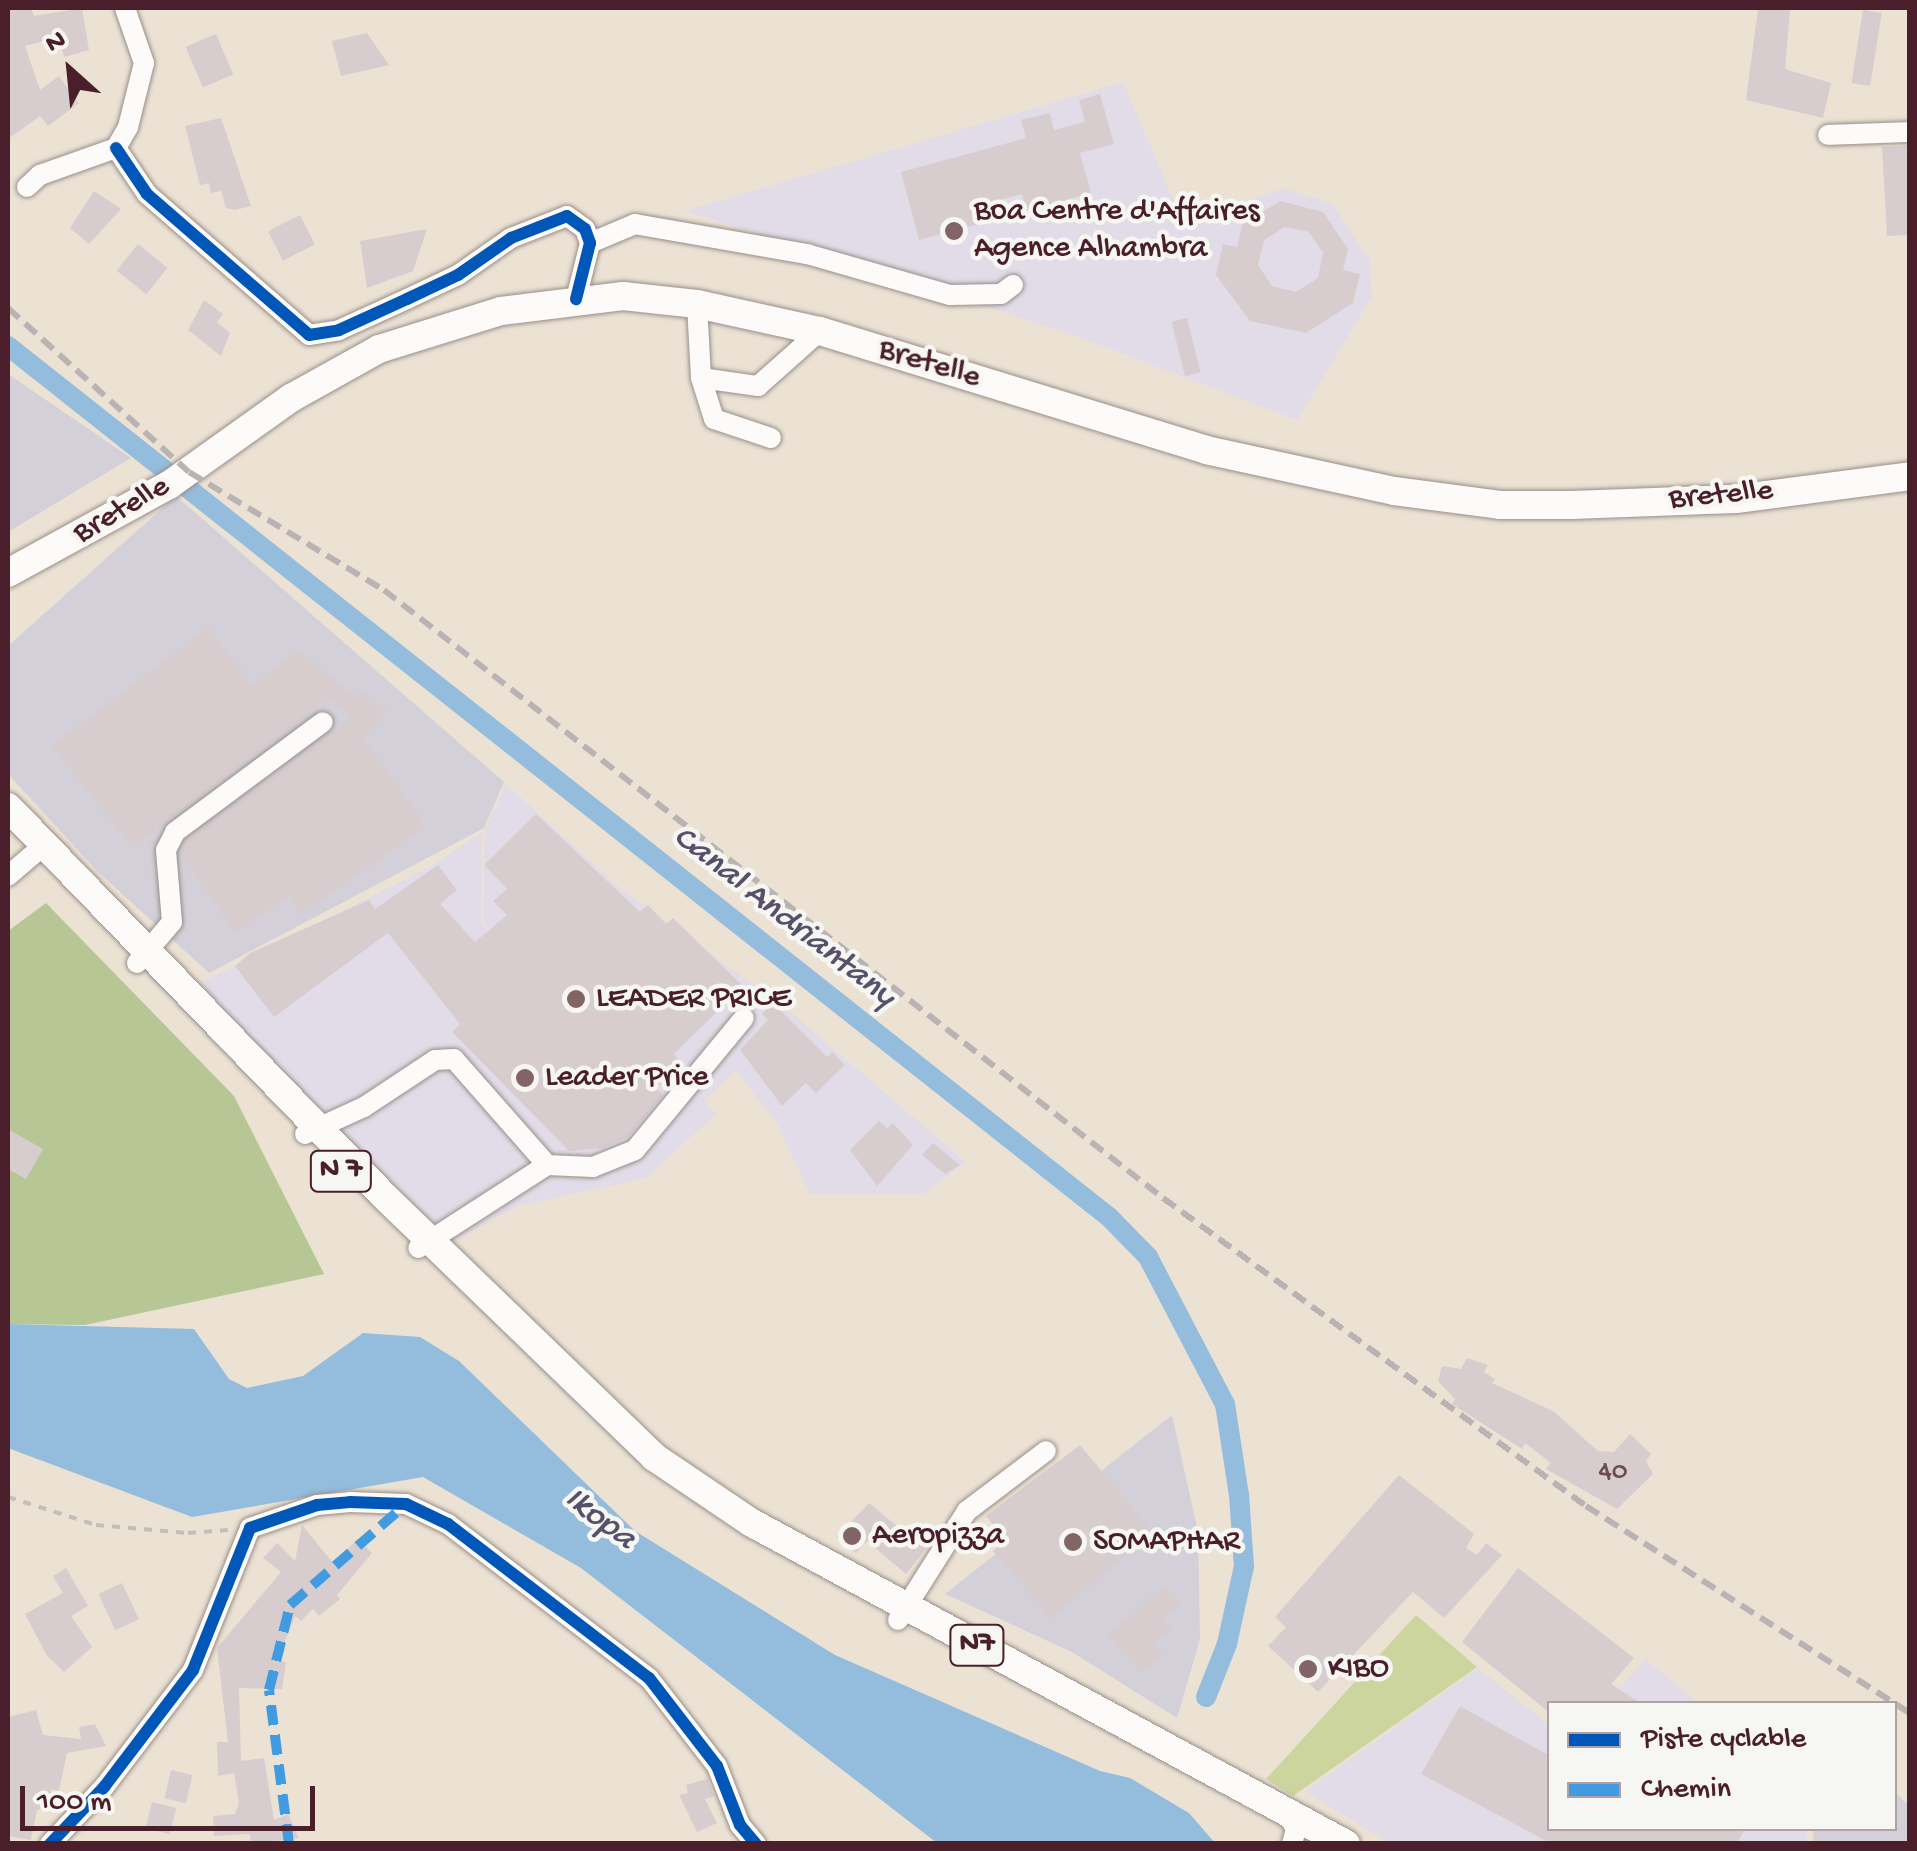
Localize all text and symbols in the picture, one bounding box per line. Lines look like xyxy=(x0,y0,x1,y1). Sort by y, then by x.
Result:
north arrow xyxy=(20,20,120,120)
text: N xyxy=(41,24,72,62)
place label: Boa Centre d'Affaires Agence Alhambra xyxy=(974,194,1260,269)
marker: Boa Centre d'Affaires Agence Alhambra xyxy=(943,220,965,242)
street label: Bretelle xyxy=(873,331,985,399)
street label: Bretelle xyxy=(67,468,177,554)
street label: Bretelle xyxy=(1667,472,1775,520)
water label: Canal Andriantany xyxy=(663,818,903,1018)
place label: LEADER PRICE xyxy=(596,980,791,1018)
marker: LEADER PRICE xyxy=(565,988,587,1010)
place label: Leader Price xyxy=(545,1059,708,1097)
marker: Leader Price xyxy=(514,1067,536,1089)
road number: N 7 xyxy=(308,1146,374,1196)
house number: 40 xyxy=(1598,1456,1628,1490)
water label: Ikopa xyxy=(555,1479,643,1561)
place label: Aeropizza xyxy=(872,1517,1004,1555)
place label: SOMAPHAR xyxy=(1093,1523,1240,1561)
marker: Aeropizza xyxy=(841,1525,863,1547)
marker: SOMAPHAR xyxy=(1062,1531,1084,1553)
road number: N7 xyxy=(947,1620,1007,1670)
place label: KIBO xyxy=(1328,1650,1389,1688)
marker: KIBO xyxy=(1297,1658,1319,1680)
legend xyxy=(1547,1701,1897,1831)
text: Piste cyclable xyxy=(1641,1723,1806,1758)
scale bar xyxy=(25,1766,320,1828)
text: Chemin xyxy=(1641,1773,1731,1808)
text: 100 m xyxy=(37,1786,112,1821)

